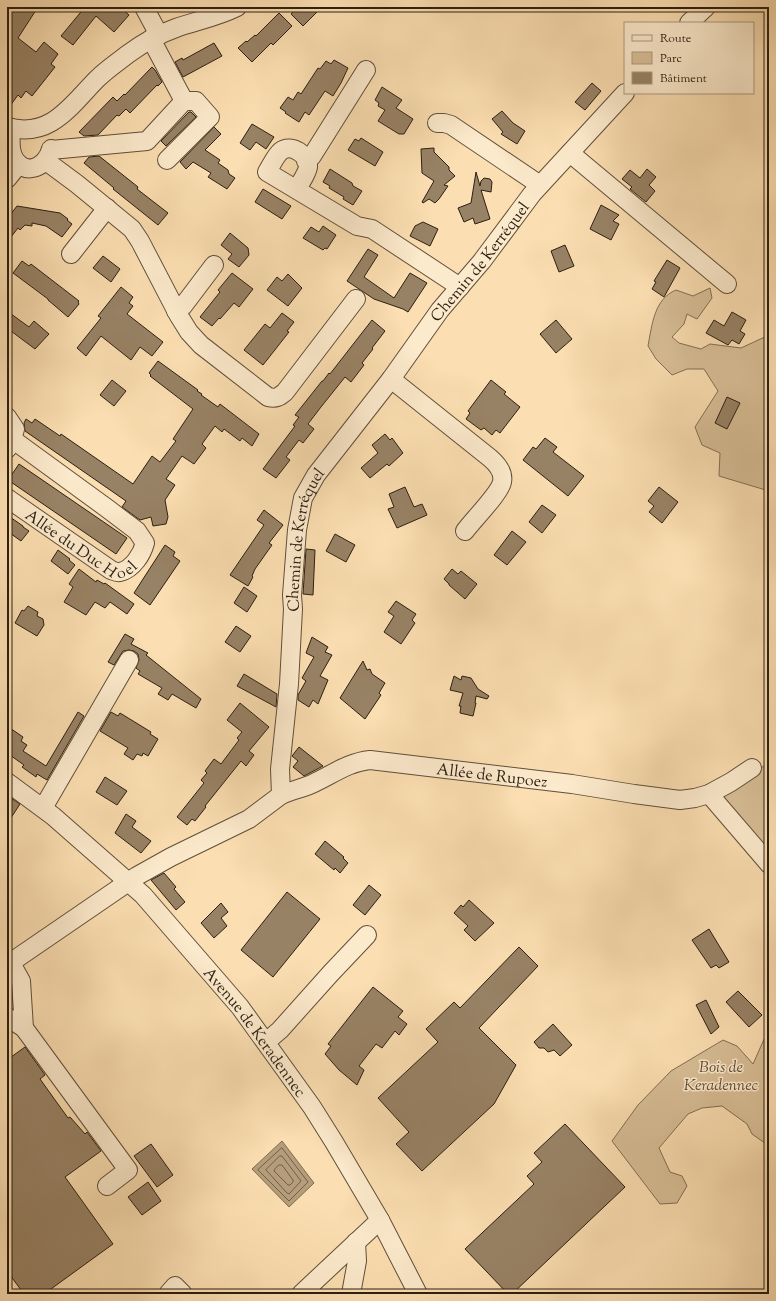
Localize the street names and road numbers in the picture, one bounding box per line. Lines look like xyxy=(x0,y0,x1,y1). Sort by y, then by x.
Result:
street label: Chemin de Kerréquel xyxy=(426,198,537,327)
street label: Chemin de Kerréquel xyxy=(283,464,332,612)
street label: Allée du Duc Hoel xyxy=(20,505,144,587)
street label: Allée de Rupoez xyxy=(435,759,548,795)
street label: Avenue de Keradennec xyxy=(197,963,310,1103)

